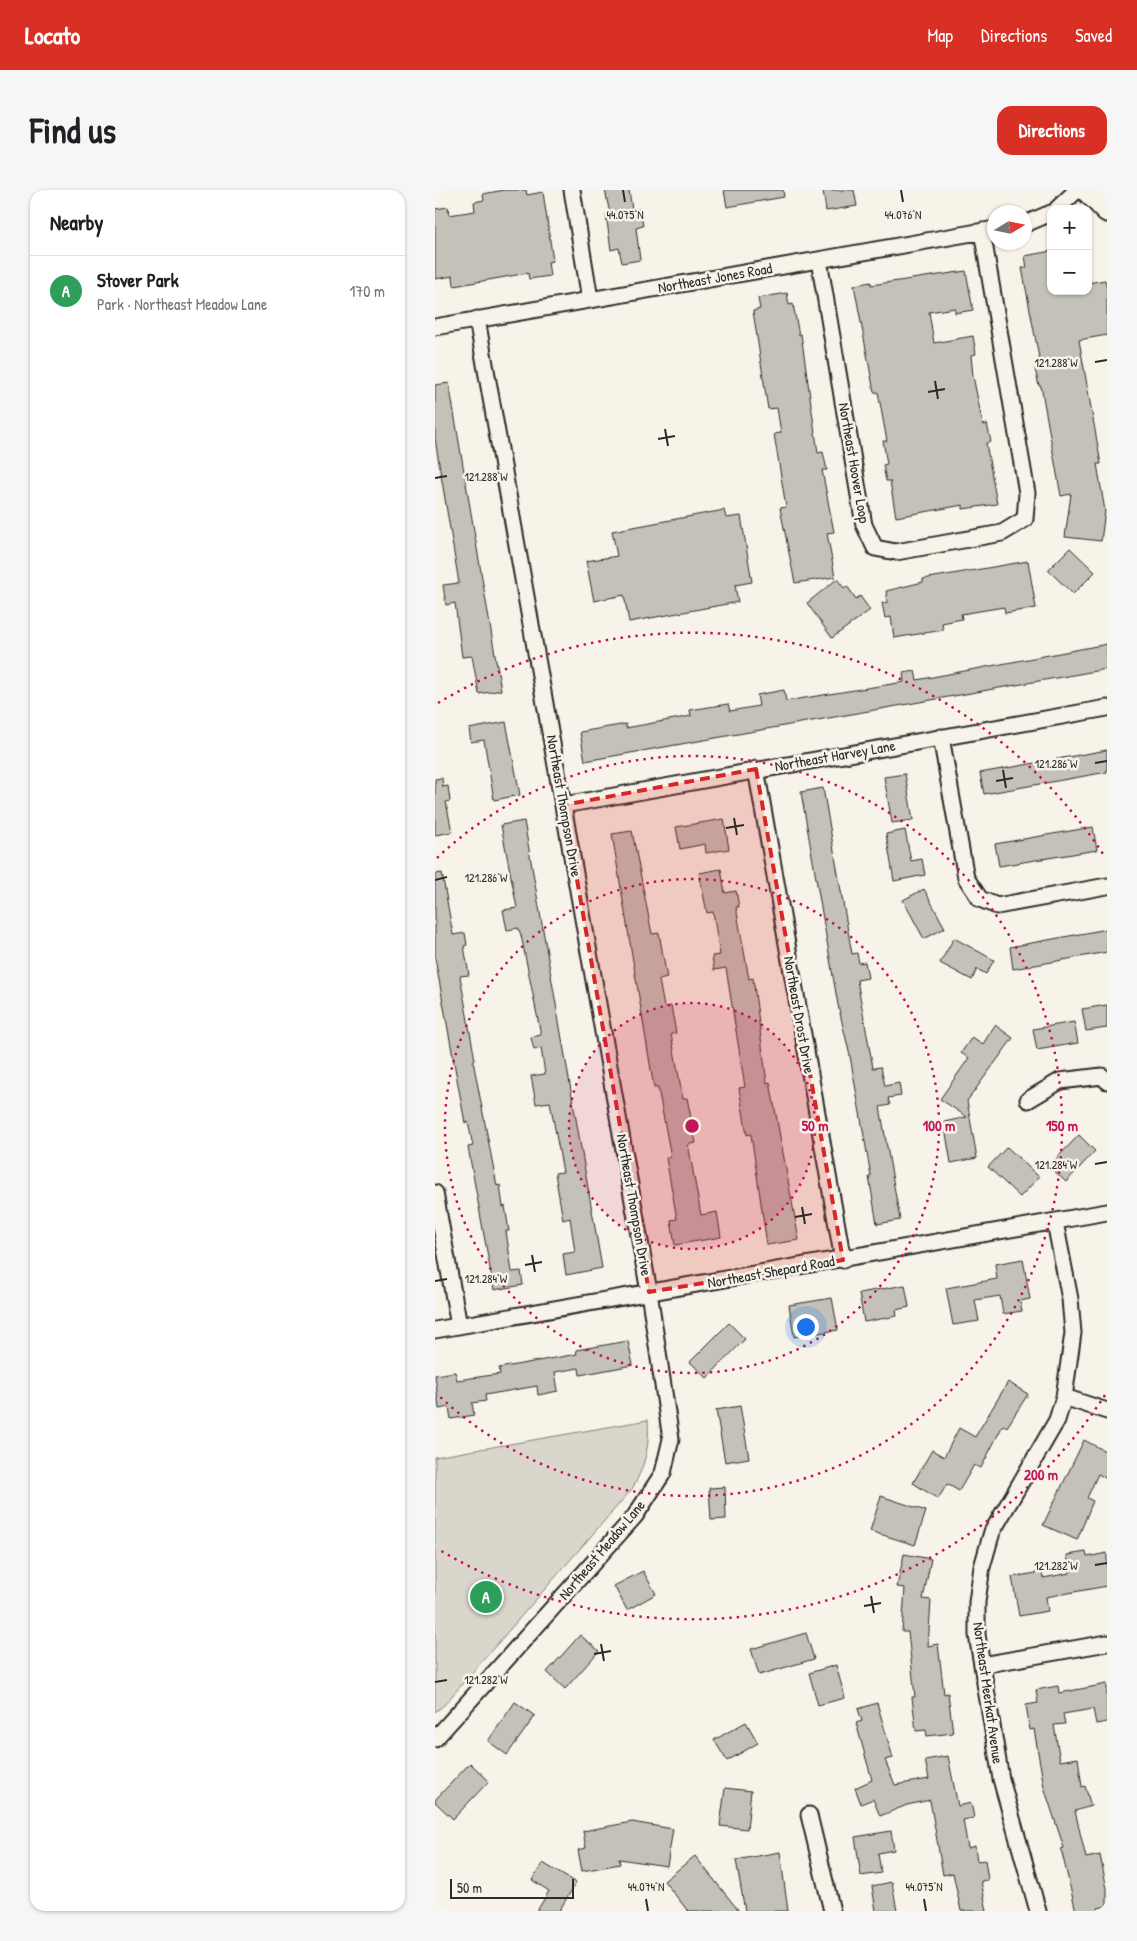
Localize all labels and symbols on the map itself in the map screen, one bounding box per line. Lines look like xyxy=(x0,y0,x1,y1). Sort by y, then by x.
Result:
north arrow xyxy=(987,205,1032,250)
text: 44.075°N xyxy=(606,206,644,223)
text: 44.076°N xyxy=(885,206,921,223)
street label: Northeast Jones Road xyxy=(656,257,774,298)
text: 121.288°W xyxy=(1034,354,1078,371)
street label: Northeast Hoover Loop xyxy=(834,401,876,525)
text: 121.288°W xyxy=(464,468,508,485)
street label: Northeast Thompson Drive xyxy=(542,733,587,879)
street label: Northeast Harvey Lane xyxy=(773,735,897,776)
text: 121.286°W xyxy=(1035,755,1078,772)
text: 121.286°W xyxy=(465,869,508,886)
street label: Northeast Drost Drive xyxy=(779,954,820,1075)
text: 50 m xyxy=(802,1115,828,1136)
text: 100 m xyxy=(923,1115,955,1136)
text: 150 m xyxy=(1046,1115,1078,1136)
centre of rings xyxy=(683,1117,701,1135)
street label: Northeast Thompson Drive xyxy=(612,1132,657,1278)
text: 121.284°W xyxy=(1035,1156,1078,1173)
street label: Northeast Shepard Road xyxy=(706,1250,836,1293)
text: 121.284°W xyxy=(465,1270,508,1287)
your location xyxy=(793,1314,819,1340)
text: 200 m xyxy=(1024,1464,1058,1485)
street label: Northeast Meadow Lane xyxy=(553,1495,650,1604)
text: 121.282°W xyxy=(1034,1557,1078,1574)
pin: A xyxy=(470,1578,502,1616)
street label: Northeast Meerkat Avenue xyxy=(968,1621,1009,1765)
text: 121.282°W xyxy=(464,1671,508,1688)
scale bar xyxy=(450,1876,574,1899)
text: 44.074°N xyxy=(628,1878,664,1895)
text: 44.075°N xyxy=(905,1878,943,1895)

